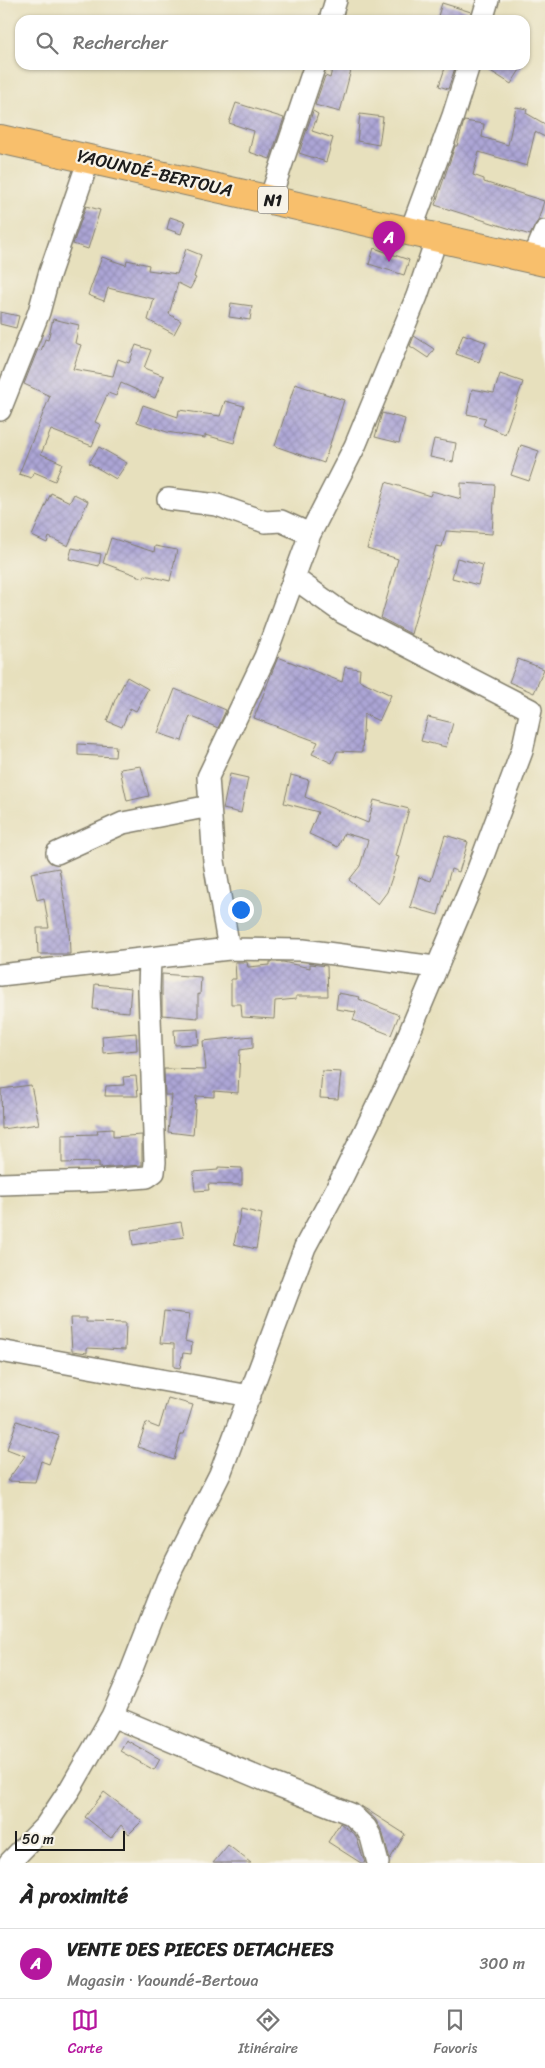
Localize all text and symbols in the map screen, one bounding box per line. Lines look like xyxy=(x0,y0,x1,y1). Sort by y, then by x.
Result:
search box xyxy=(15,15,530,70)
text: Rechercher xyxy=(73,26,168,59)
icon: search xyxy=(33,29,61,57)
street label: YAOUNDÉ-BERTOUA xyxy=(74,140,236,206)
road number: N1 xyxy=(258,186,288,214)
pin: A xyxy=(373,221,405,262)
your location xyxy=(228,897,254,923)
text: 50 m xyxy=(22,1827,54,1852)
scale bar xyxy=(15,1828,125,1851)
text: À proximité xyxy=(20,1877,128,1915)
text: VENTE DES PIECES DETACHEES xyxy=(67,1933,334,1966)
text: A xyxy=(31,1949,41,1978)
text: 300 m xyxy=(480,1949,525,1978)
text: Magasin · Yaoundé-Bertoua xyxy=(67,1966,258,1995)
tab: Carte xyxy=(68,2006,103,2061)
tab: Itinéraire xyxy=(238,2006,298,2061)
tab: Favoris xyxy=(434,2006,477,2061)

